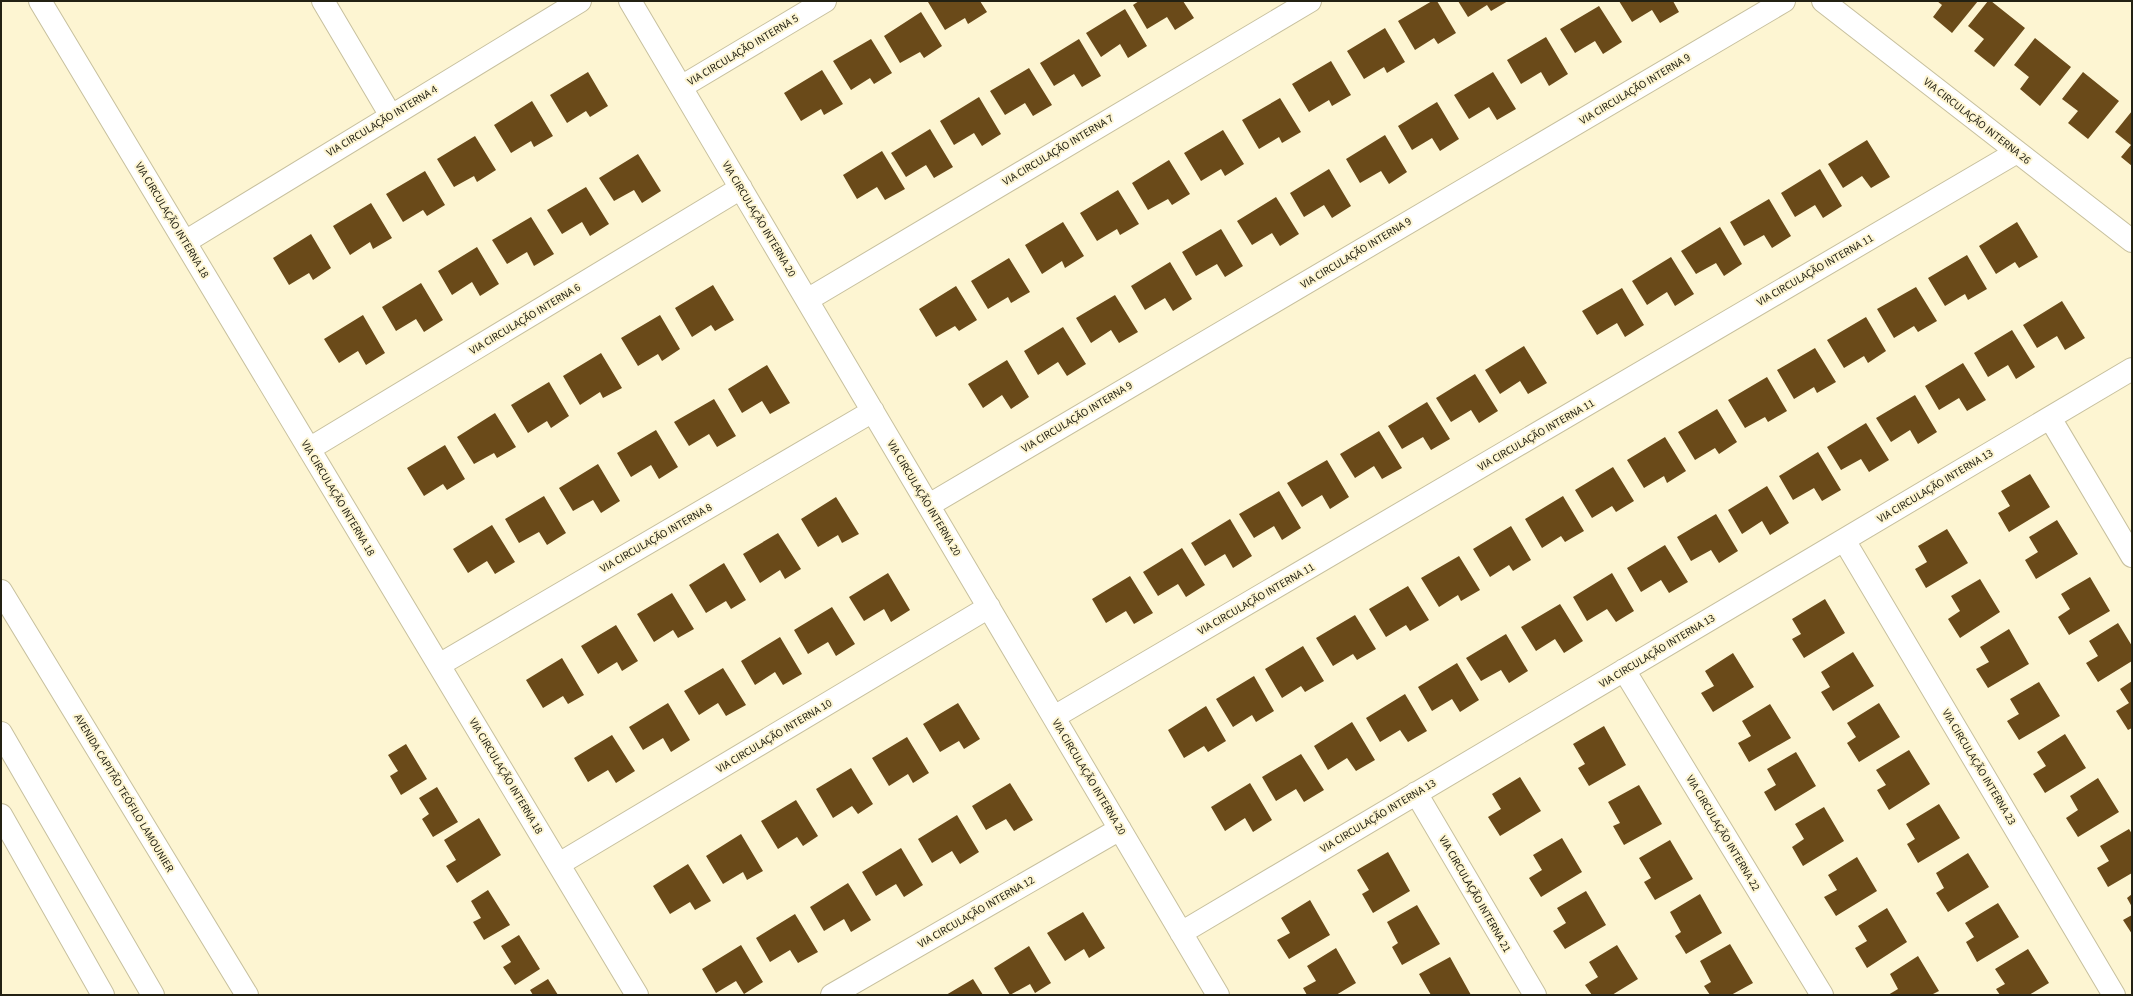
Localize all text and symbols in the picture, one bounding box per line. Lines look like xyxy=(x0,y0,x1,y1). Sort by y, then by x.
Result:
street label: VIA CIRCULAÇÃO INTERNA 5 xyxy=(685,11,801,89)
street label: VIA CIRCULAÇÃO INTERNA 9 xyxy=(1577,50,1693,128)
street label: VIA CIRCULAÇÃO INTERNA 26 xyxy=(1920,74,2034,168)
street label: VIA CIRCULAÇÃO INTERNA 4 xyxy=(324,82,441,160)
street label: VIA CIRCULAÇÃO INTERNA 7 xyxy=(1000,111,1116,189)
street label: VIA CIRCULAÇÃO INTERNA 20 xyxy=(718,158,800,280)
street label: VIA CIRCULAÇÃO INTERNA 18 xyxy=(131,159,213,281)
street label: VIA CIRCULAÇÃO INTERNA 9 xyxy=(1298,214,1414,292)
street label: VIA CIRCULAÇÃO INTERNA 11 xyxy=(1754,230,1876,310)
street label: VIA CIRCULAÇÃO INTERNA 6 xyxy=(467,280,584,358)
street label: VIA CIRCULAÇÃO INTERNA 9 xyxy=(1019,378,1135,456)
street label: VIA CIRCULAÇÃO INTERNA 11 xyxy=(1475,395,1597,475)
street label: VIA CIRCULAÇÃO INTERNA 18 xyxy=(297,437,379,559)
street label: VIA CIRCULAÇÃO INTERNA 20 xyxy=(883,437,965,559)
street label: VIA CIRCULAÇÃO INTERNA 13 xyxy=(1874,445,1996,527)
street label: VIA CIRCULAÇÃO INTERNA 8 xyxy=(597,499,715,576)
street label: VIA CIRCULAÇÃO INTERNA 11 xyxy=(1195,559,1317,639)
street label: VIA CIRCULAÇÃO INTERNA 13 xyxy=(1596,610,1718,692)
street label: VIA CIRCULAÇÃO INTERNA 10 xyxy=(713,695,835,777)
street label: VIA CIRCULAÇÃO INTERNA 23 xyxy=(1938,706,2020,828)
street label: AVENIDA CAPITÃO TEÓFILO LAMOUNIER xyxy=(71,711,177,875)
street label: VIA CIRCULAÇÃO INTERNA 18 xyxy=(465,715,547,837)
street label: VIA CIRCULAÇÃO INTERNA 20 xyxy=(1048,716,1130,838)
street label: VIA CIRCULAÇÃO INTERNA 22 xyxy=(1682,772,1764,894)
street label: VIA CIRCULAÇÃO INTERNA 13 xyxy=(1317,775,1439,857)
street label: VIA CIRCULAÇÃO INTERNA 21 xyxy=(1435,833,1515,955)
street label: VIA CIRCULAÇÃO INTERNA 12 xyxy=(915,872,1037,952)

